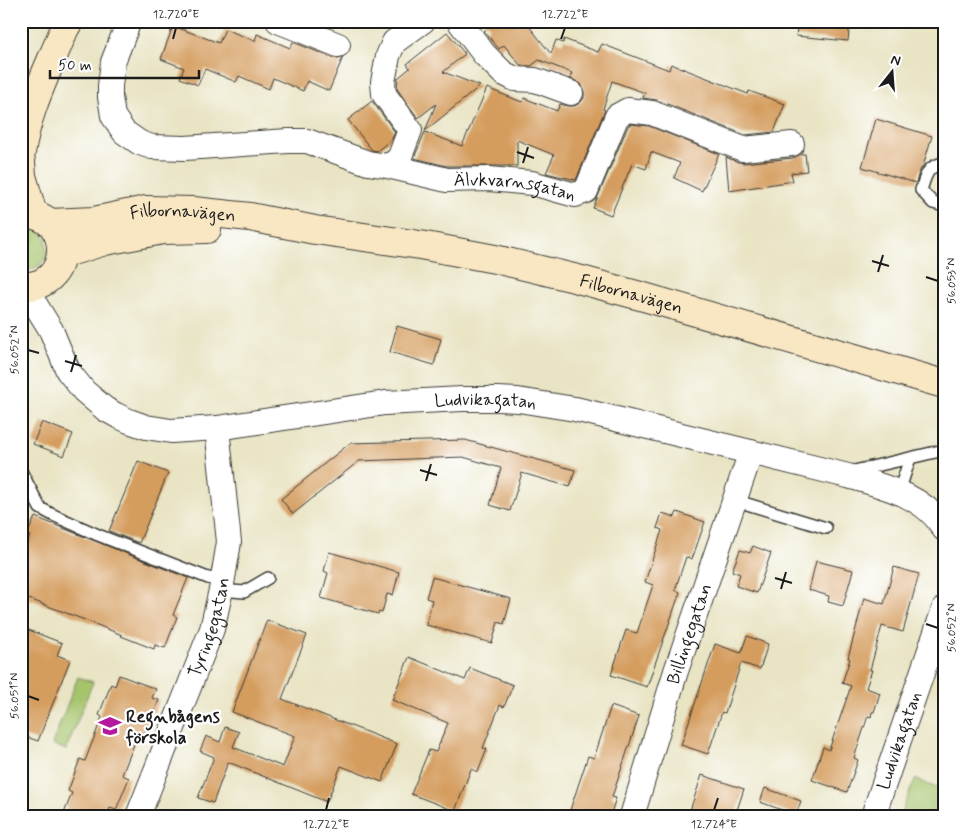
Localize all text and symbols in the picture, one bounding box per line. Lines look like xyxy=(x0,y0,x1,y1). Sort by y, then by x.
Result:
text: 12.720°E xyxy=(153,7,199,23)
text: 12.722°E xyxy=(542,7,588,23)
scale bar xyxy=(50,48,199,80)
north arrow xyxy=(868,48,918,98)
text: N xyxy=(888,51,903,70)
text: 50 m xyxy=(58,56,92,76)
street label: Älvkvarnsgatan xyxy=(453,168,578,208)
street label: Filbornavägen xyxy=(128,199,237,228)
text: 56.053°N xyxy=(944,258,960,304)
street label: Filbornavägen xyxy=(577,269,686,321)
text: 56.052°N xyxy=(7,326,23,374)
street label: Ludvikagatan xyxy=(434,388,538,416)
street label: Tyringegatan xyxy=(183,576,236,681)
street label: Billingegatan xyxy=(662,580,718,687)
text: 56.052°N xyxy=(944,604,960,652)
text: 56.051°N xyxy=(7,673,23,719)
street label: Ludvikagatan xyxy=(872,688,928,793)
place label: Regnbågens förskola xyxy=(125,705,220,750)
school or university icon: Regnbågens förskola xyxy=(97,713,123,739)
text: 12.722°E xyxy=(303,817,349,833)
text: 12.724°E xyxy=(691,817,737,833)

